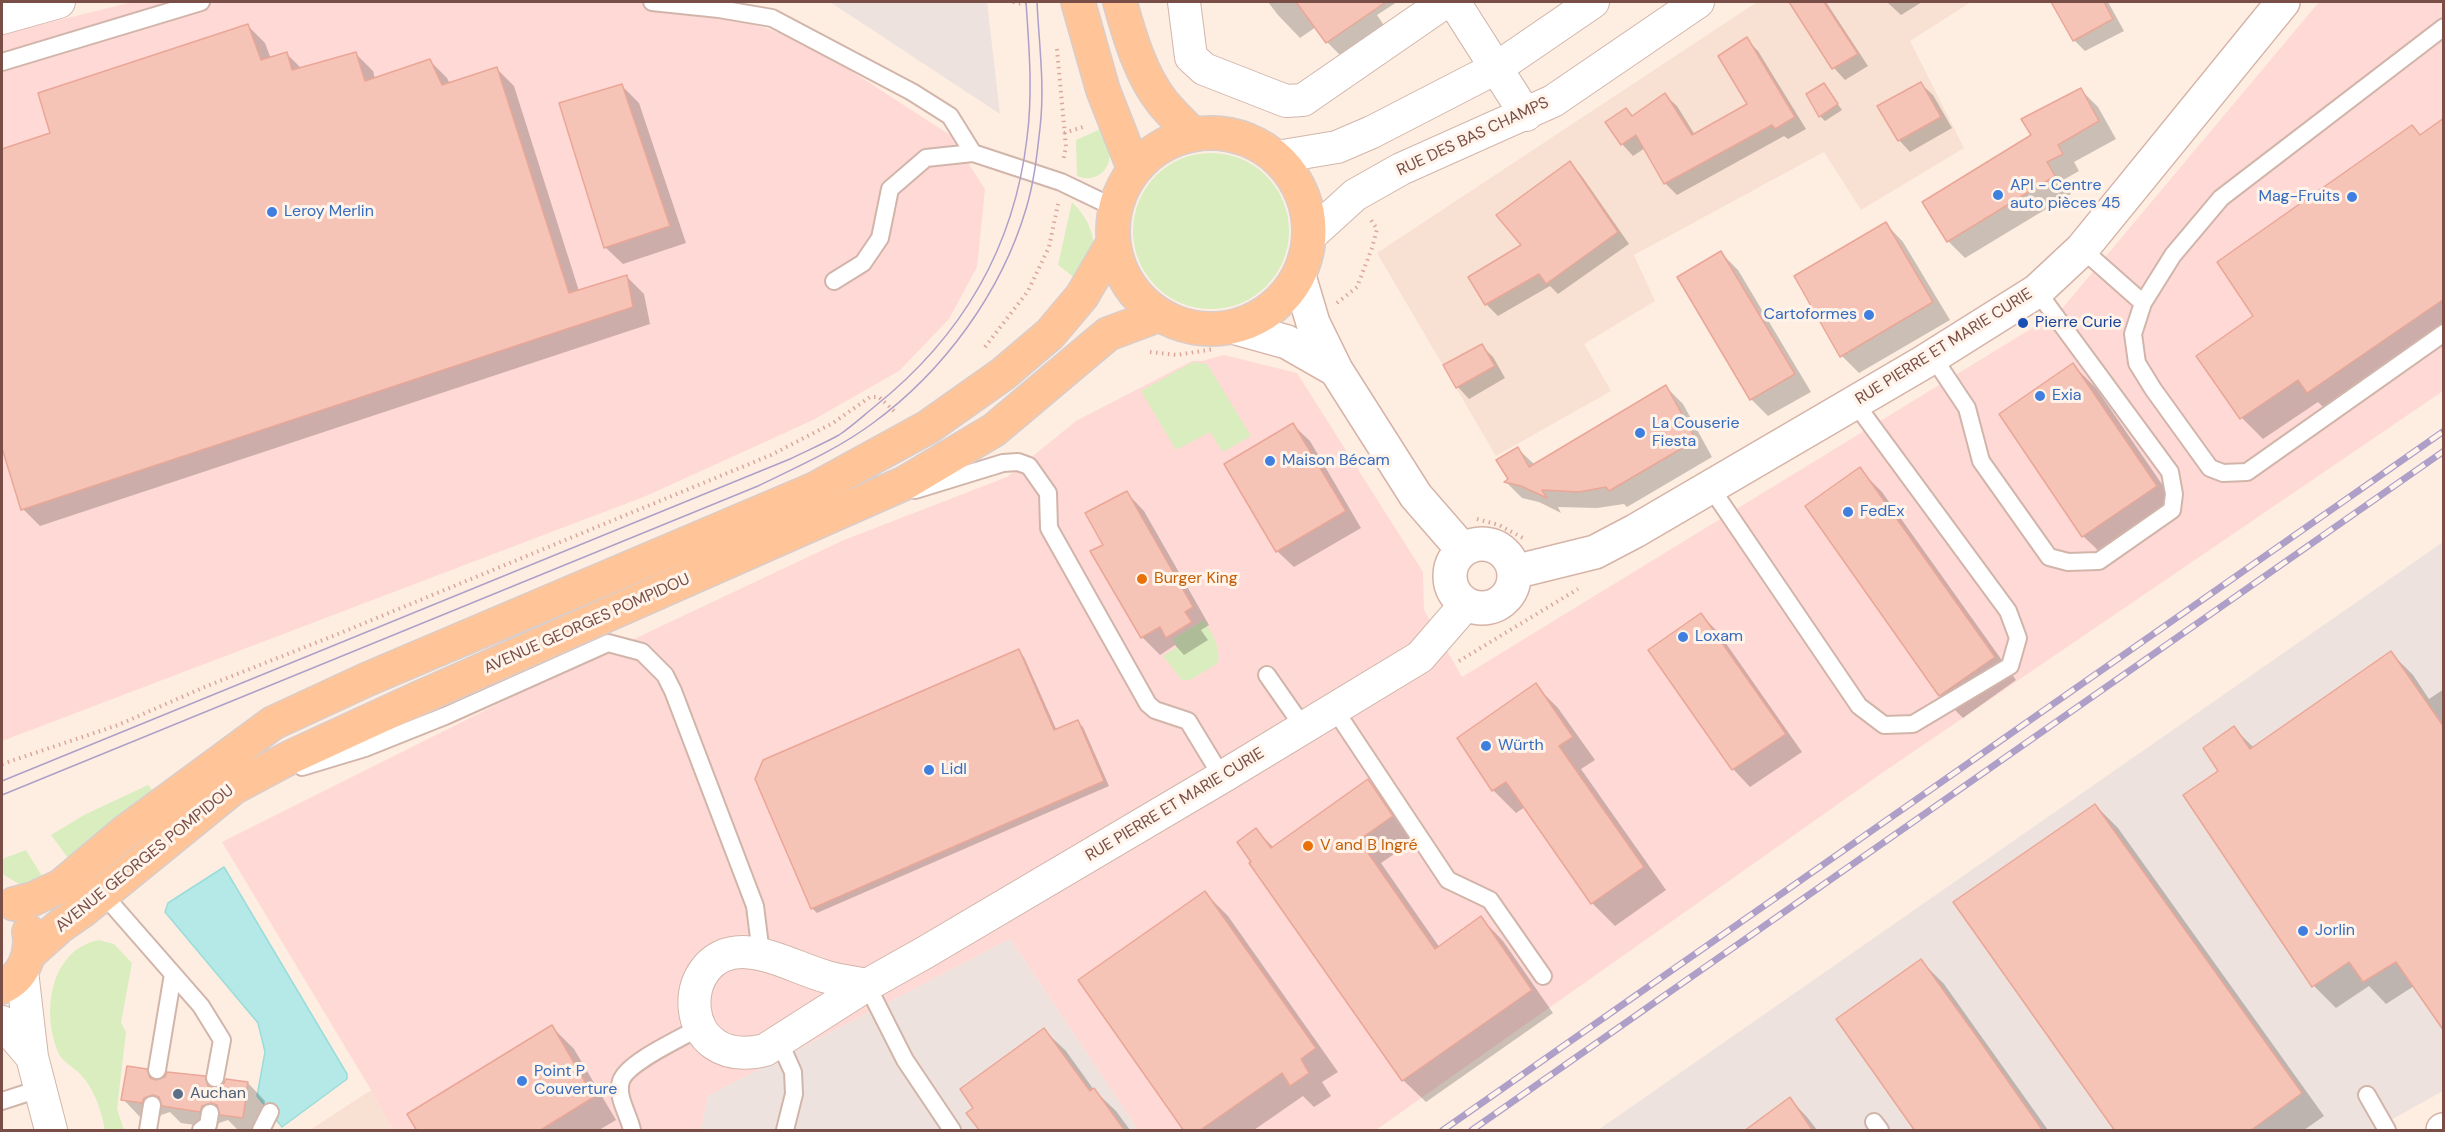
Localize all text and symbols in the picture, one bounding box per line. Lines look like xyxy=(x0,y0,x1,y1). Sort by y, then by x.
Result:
street label: RUE DES BAS CHAMPS xyxy=(1394,93,1552,181)
place label: API - Centre auto pièces 45 xyxy=(2010,176,2121,214)
place label: Mag-Fruits xyxy=(2258,187,2340,207)
marker: API - Centre auto pièces 45 xyxy=(1991,188,2005,202)
marker: Mag-Fruits xyxy=(2345,190,2359,204)
place label: Leroy Merlin xyxy=(284,202,374,222)
marker: Leroy Merlin xyxy=(265,205,279,219)
street label: RUE PIERRE ET MARIE CURIE xyxy=(1852,285,2036,409)
place label: Cartoformes xyxy=(1763,305,1857,325)
marker: Cartoformes xyxy=(1862,308,1876,322)
place label: Pierre Curie xyxy=(2035,313,2122,333)
marker: Pierre Curie xyxy=(2016,316,2030,330)
place label: Exia xyxy=(2052,386,2082,406)
marker: Exia xyxy=(2033,389,2047,403)
place label: La Couserie Fiesta xyxy=(1652,414,1739,452)
marker: La Couserie Fiesta xyxy=(1633,426,1647,440)
place label: Maison Bécam xyxy=(1282,451,1390,471)
marker: Maison Bécam xyxy=(1263,454,1277,468)
place label: FedEx xyxy=(1860,502,1904,522)
marker: FedEx xyxy=(1841,505,1855,519)
place label: Burger King xyxy=(1154,569,1238,589)
street label: AVENUE GEORGES POMPIDOU xyxy=(481,570,693,678)
marker: Burger King xyxy=(1135,572,1149,586)
place label: Loxam xyxy=(1695,627,1743,647)
marker: Loxam xyxy=(1676,630,1690,644)
place label: Würth xyxy=(1498,736,1544,756)
marker: Würth xyxy=(1479,739,1493,753)
street label: RUE PIERRE ET MARIE CURIE xyxy=(1082,744,1268,866)
place label: Lidl xyxy=(941,760,967,780)
marker: Lidl xyxy=(922,763,936,777)
street label: AVENUE GEORGES POMPIDOU xyxy=(52,781,238,937)
place label: V and B Ingré xyxy=(1320,836,1418,856)
marker: V and B Ingré xyxy=(1301,839,1315,853)
place label: Jorlin xyxy=(2315,921,2355,941)
marker: Jorlin xyxy=(2296,924,2310,938)
place label: Point P Couverture xyxy=(534,1062,617,1100)
marker: Point P Couverture xyxy=(515,1074,529,1088)
place label: Auchan xyxy=(190,1084,246,1104)
marker: Auchan xyxy=(171,1087,185,1101)

